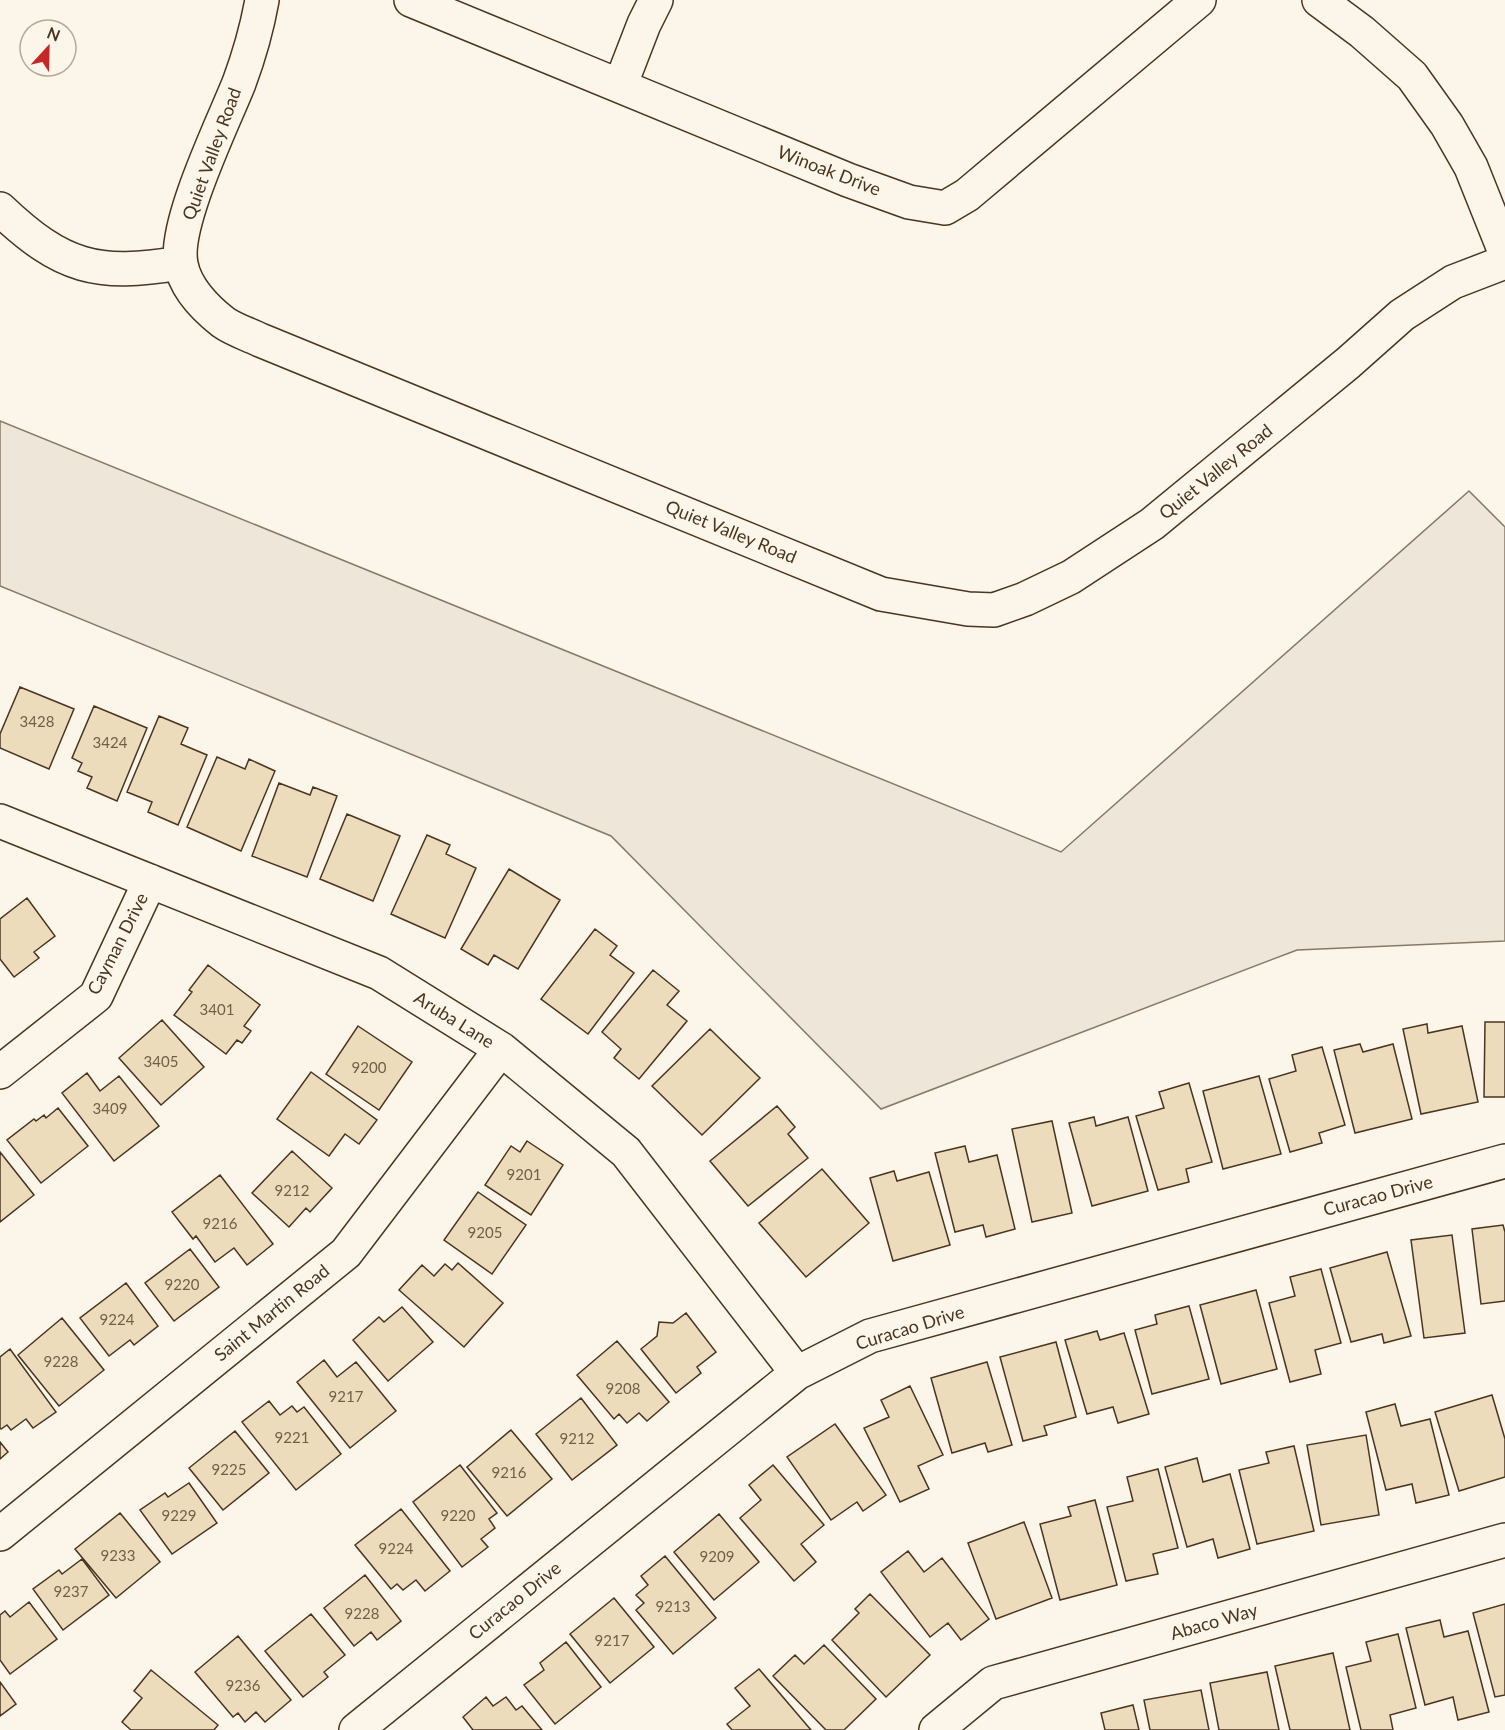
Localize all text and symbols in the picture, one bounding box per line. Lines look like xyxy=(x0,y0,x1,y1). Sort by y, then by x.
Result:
north arrow xyxy=(18,18,78,78)
text: N xyxy=(45,23,63,45)
street label: Quiet Valley Road xyxy=(177,84,245,223)
street label: Winoak Drive xyxy=(775,140,884,200)
street label: Quiet Valley Road xyxy=(1154,419,1276,524)
street label: Quiet Valley Road xyxy=(663,495,800,567)
house number: 3428 xyxy=(20,712,54,730)
house number: 3424 xyxy=(93,733,128,751)
street label: Cayman Drive xyxy=(82,889,152,998)
street label: Aruba Lane xyxy=(410,986,499,1052)
house number: 3401 xyxy=(200,1000,234,1018)
house number: 3405 xyxy=(144,1052,178,1070)
house number: 9200 xyxy=(352,1058,387,1076)
house number: 3409 xyxy=(93,1099,127,1117)
house number: 9201 xyxy=(507,1165,541,1183)
street label: Curacao Drive xyxy=(1321,1170,1435,1220)
house number: 9212 xyxy=(275,1181,309,1199)
house number: 9216 xyxy=(203,1214,238,1232)
house number: 9205 xyxy=(468,1223,502,1241)
street label: Saint Martin Road xyxy=(209,1259,333,1365)
house number: 9220 xyxy=(165,1275,200,1293)
street label: Curacao Drive xyxy=(853,1300,967,1354)
house number: 9224 xyxy=(100,1310,135,1328)
house number: 9228 xyxy=(44,1352,78,1370)
house number: 9208 xyxy=(606,1379,640,1397)
house number: 9217 xyxy=(329,1387,364,1405)
house number: 9221 xyxy=(275,1428,309,1446)
house number: 9212 xyxy=(560,1429,594,1447)
house number: 9225 xyxy=(212,1460,246,1478)
house number: 9216 xyxy=(492,1463,527,1481)
house number: 9229 xyxy=(162,1506,196,1524)
house number: 9220 xyxy=(441,1506,476,1524)
house number: 9224 xyxy=(379,1539,414,1557)
house number: 9233 xyxy=(101,1546,135,1564)
house number: 9209 xyxy=(700,1547,734,1565)
street label: Curacao Drive xyxy=(464,1556,565,1644)
house number: 9237 xyxy=(54,1582,89,1600)
house number: 9213 xyxy=(656,1597,690,1615)
street label: Abaco Way xyxy=(1168,1598,1261,1644)
house number: 9228 xyxy=(345,1604,379,1622)
house number: 9217 xyxy=(595,1631,630,1649)
house number: 9236 xyxy=(226,1676,261,1694)

